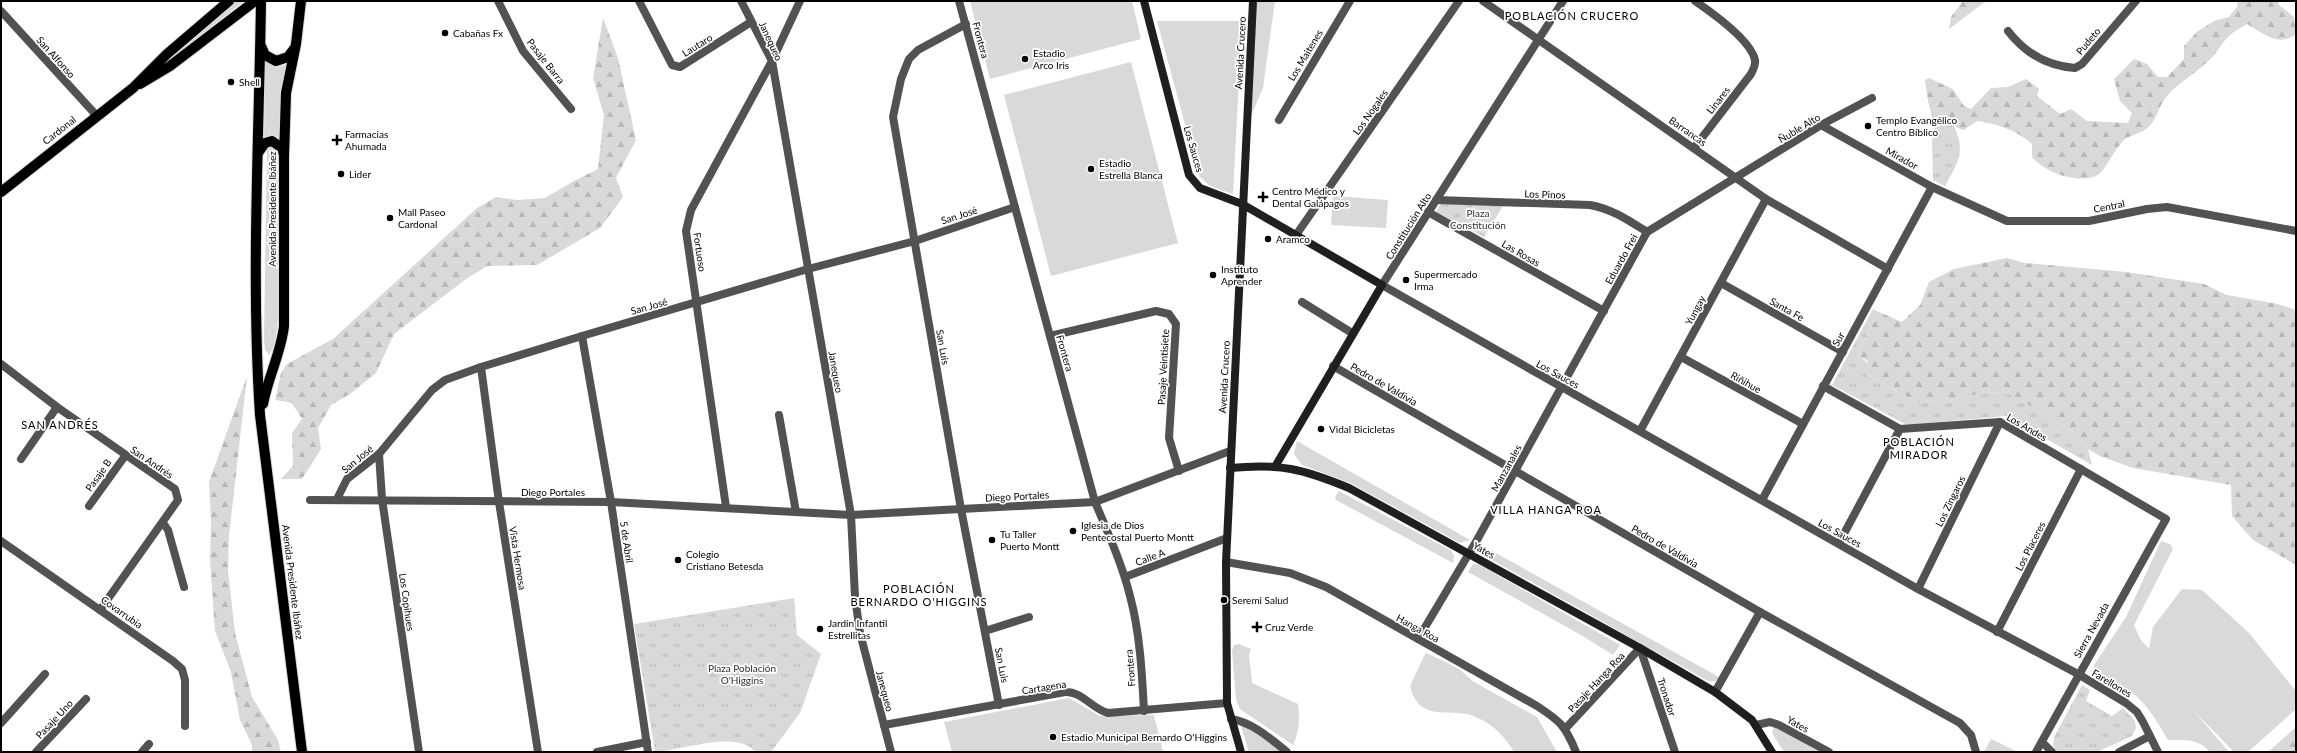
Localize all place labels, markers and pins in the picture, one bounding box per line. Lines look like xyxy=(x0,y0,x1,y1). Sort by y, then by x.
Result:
place label: Cabañas Fx xyxy=(453,27,503,39)
marker: Cabañas Fx xyxy=(440,28,450,38)
place label: Estadio Arco Iris xyxy=(1033,47,1069,71)
marker: Estadio Arco Iris xyxy=(1020,54,1030,64)
place label: Shell xyxy=(239,76,260,88)
marker: Shell xyxy=(226,77,236,87)
place label: Templo Evangélico Centro Bíblico xyxy=(1876,114,1957,138)
marker: Templo Evangélico Centro Bíblico xyxy=(1863,121,1873,131)
place label: Farmacias Ahumada xyxy=(345,128,388,152)
marker: Farmacias Ahumada xyxy=(332,135,342,145)
place label: Estadio Estrella Blanca xyxy=(1099,157,1163,181)
marker: Estadio Estrella Blanca xyxy=(1086,164,1096,174)
place label: Lider xyxy=(349,168,371,180)
marker: Lider xyxy=(336,169,346,179)
place label: Centro Médico y Dental Galápagos xyxy=(1272,185,1349,209)
marker: Centro Médico y Dental Galápagos xyxy=(1257,191,1269,203)
place label: Mall Paseo Cardonal xyxy=(398,206,446,230)
marker: Mall Paseo Cardonal xyxy=(385,213,395,223)
place label: Aramco xyxy=(1276,233,1310,245)
marker: Aramco xyxy=(1263,234,1273,244)
place label: Instituto Aprender xyxy=(1221,263,1263,287)
place label: Supermercado Irma xyxy=(1414,268,1478,292)
marker: Instituto Aprender xyxy=(1208,270,1218,280)
marker: Supermercado Irma xyxy=(1401,275,1411,285)
place label: Vidal Bicicletas xyxy=(1329,423,1395,435)
marker: Vidal Bicicletas xyxy=(1316,424,1326,434)
place label: Iglesia de Dios Pentecostal Puerto Montt xyxy=(1081,519,1194,543)
marker: Iglesia de Dios Pentecostal Puerto Montt xyxy=(1068,526,1078,536)
place label: Tu Taller Puerto Montt xyxy=(1000,528,1060,552)
marker: Tu Taller Puerto Montt xyxy=(987,535,997,545)
place label: Colegio Cristiano Betesda xyxy=(686,548,763,572)
marker: Colegio Cristiano Betesda xyxy=(673,555,683,565)
place label: Seremi Salud xyxy=(1232,594,1288,606)
marker: Seremi Salud xyxy=(1219,595,1229,605)
place label: Jardin Infantil Estrellitas xyxy=(828,617,887,641)
place label: Cruz Verde xyxy=(1265,621,1313,633)
marker: Cruz Verde xyxy=(1252,622,1262,632)
marker: Jardin Infantil Estrellitas xyxy=(815,624,825,634)
place label: Estadio Municipal Bernardo O'Higgins xyxy=(1061,731,1227,743)
marker: Estadio Municipal Bernardo O'Higgins xyxy=(1048,732,1058,742)

